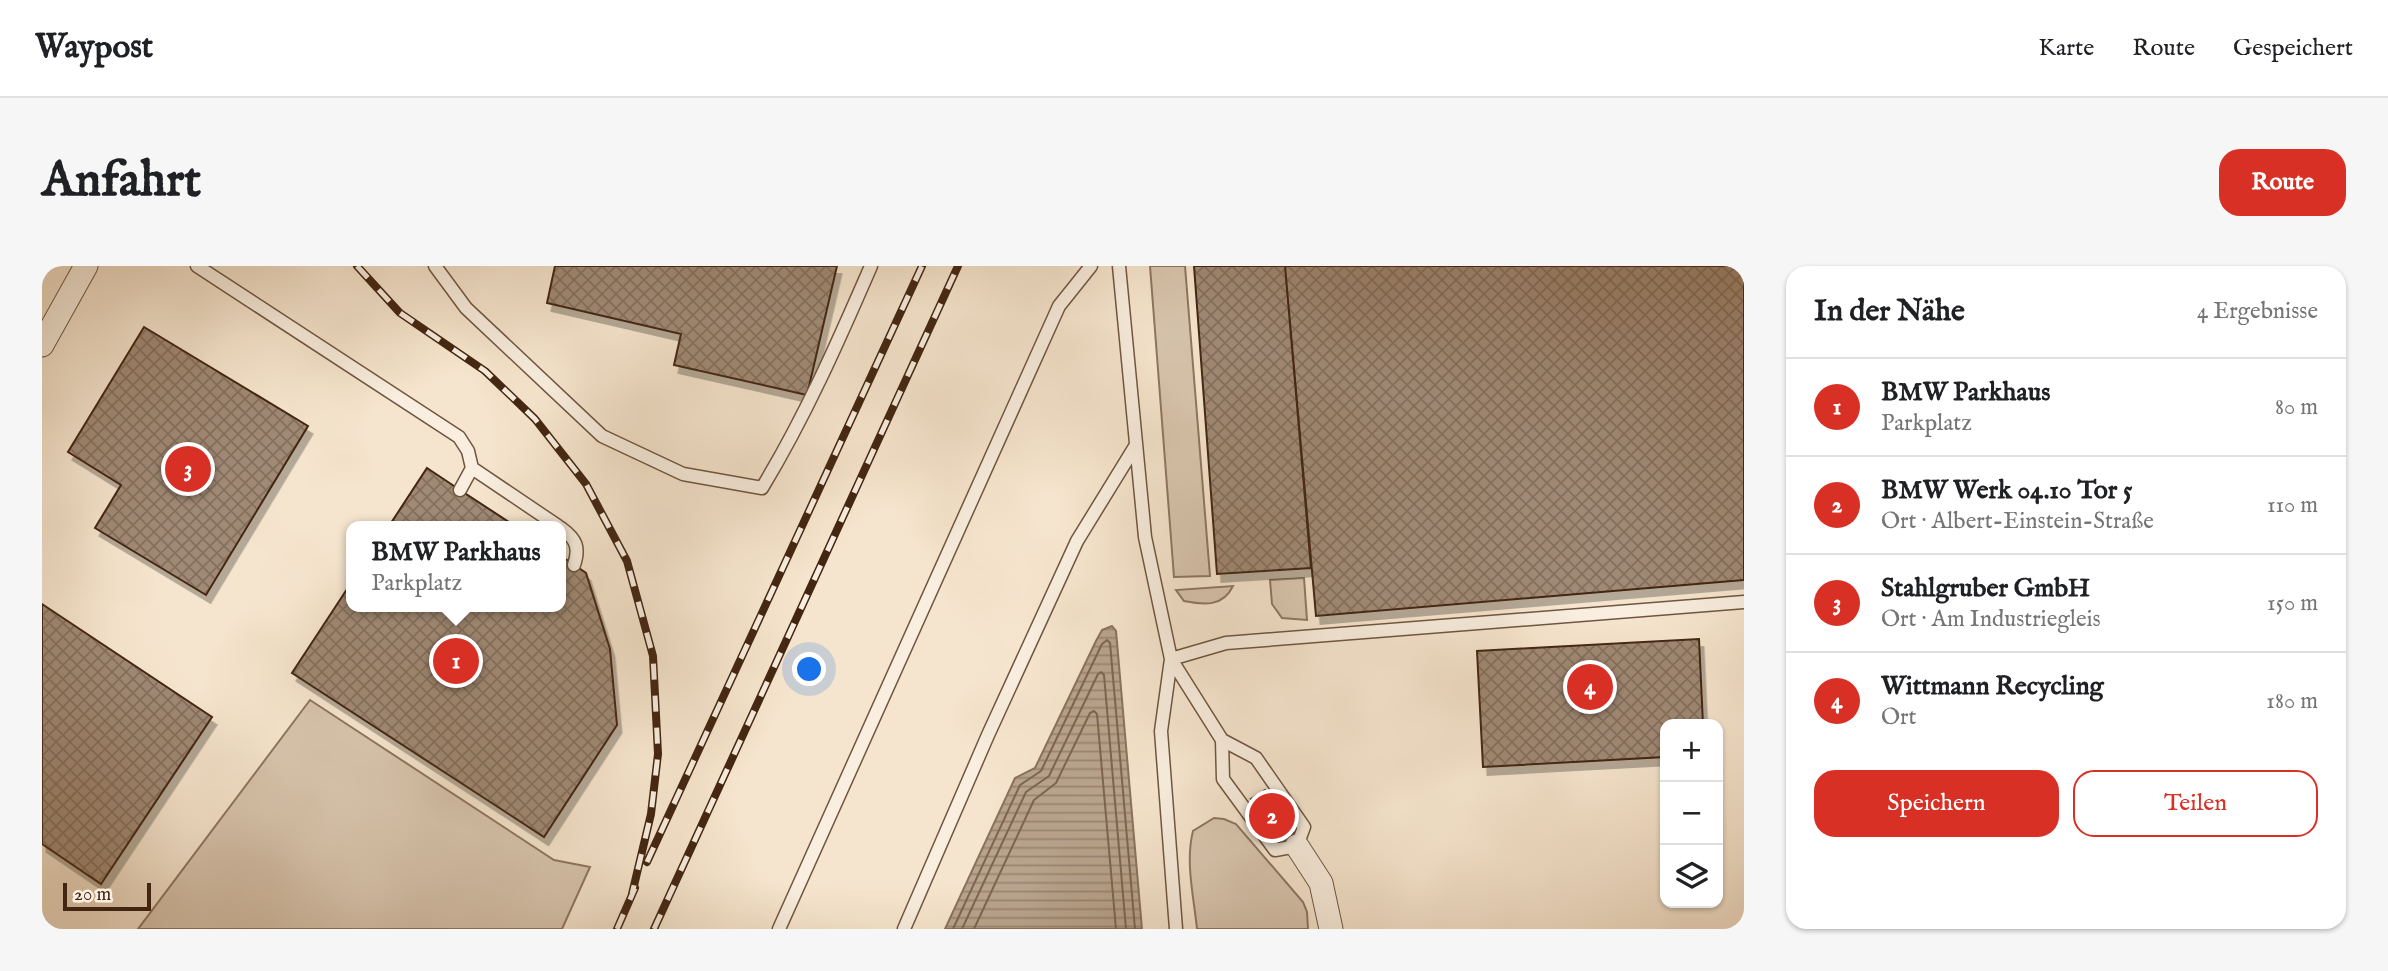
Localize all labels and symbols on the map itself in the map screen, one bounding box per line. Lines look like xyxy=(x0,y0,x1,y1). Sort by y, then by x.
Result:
pin: 3 xyxy=(165,443,211,495)
pin: 1 xyxy=(433,635,479,687)
your location xyxy=(792,652,826,686)
pin: 4 xyxy=(1567,661,1613,713)
pin: 2 xyxy=(1249,790,1295,842)
scale bar xyxy=(63,880,150,912)

